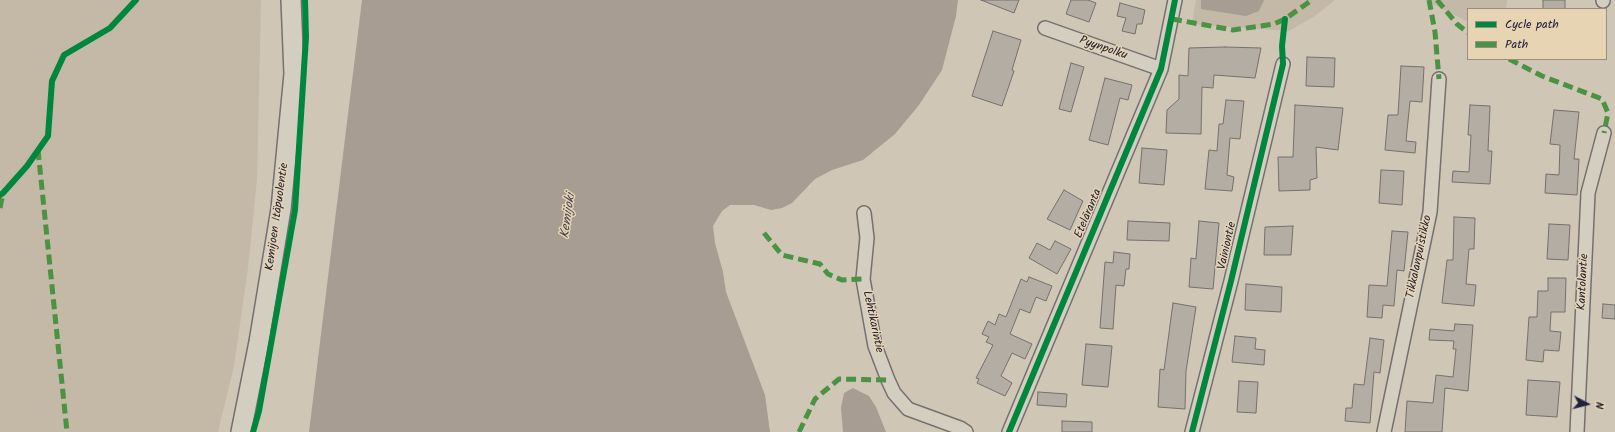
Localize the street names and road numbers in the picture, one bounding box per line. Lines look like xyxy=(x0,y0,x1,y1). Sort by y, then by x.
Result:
street label: Pyynpolku xyxy=(1077,34,1129,64)
street label: Kemijoen Itäpuolentie xyxy=(263,162,293,272)
street label: Eteläranta xyxy=(1072,187,1106,241)
street label: Tikkalanpuistikko xyxy=(1404,214,1436,300)
street label: Vainiontie xyxy=(1215,221,1241,271)
street label: Kantolantie xyxy=(1575,253,1593,311)
street label: Lehtikarintie xyxy=(858,290,886,354)

